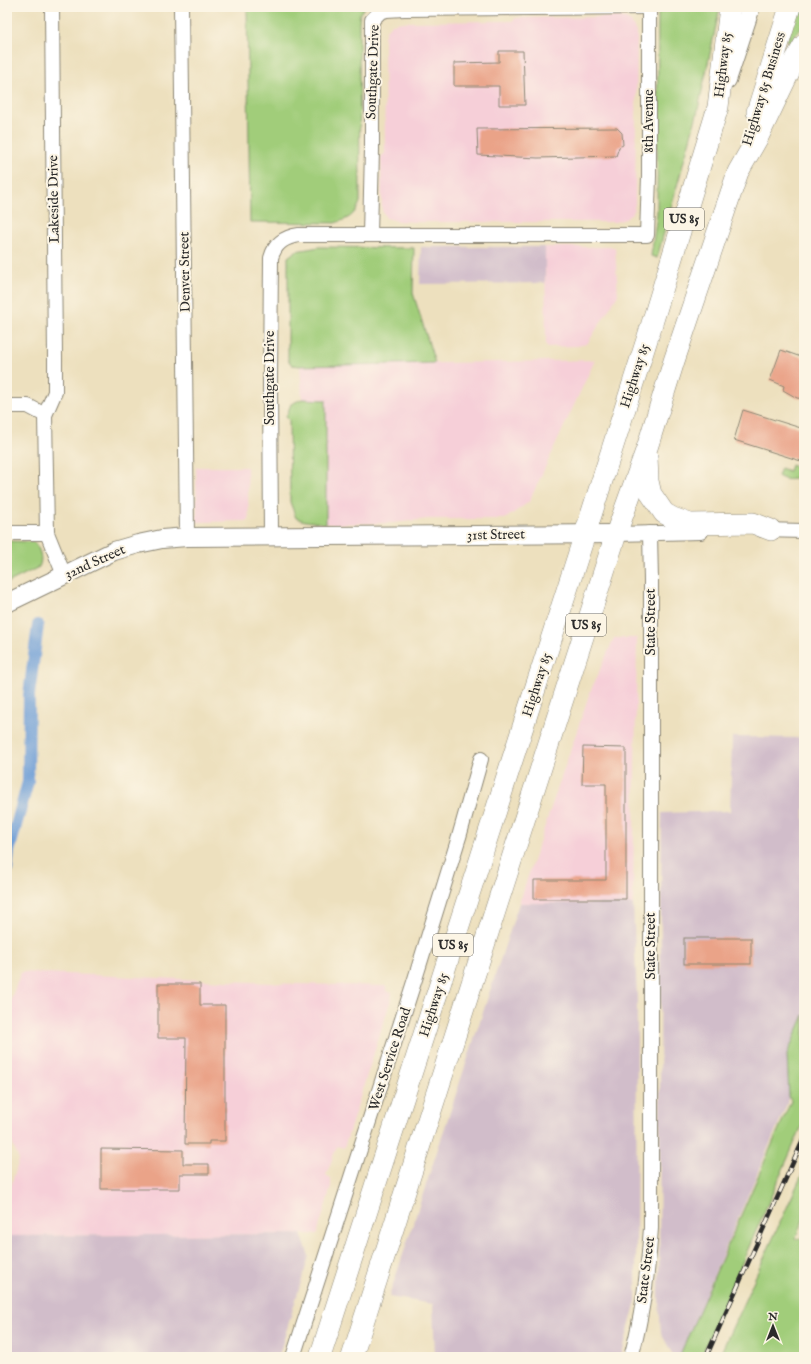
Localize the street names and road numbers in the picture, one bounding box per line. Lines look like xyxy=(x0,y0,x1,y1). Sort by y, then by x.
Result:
street label: Southgate Drive xyxy=(362,24,384,120)
street label: Highway 85 Business xyxy=(738,30,790,148)
street label: Highway 85 xyxy=(710,31,736,99)
street label: 8th Avenue xyxy=(640,89,658,153)
street label: Lakeside Drive xyxy=(44,154,64,243)
road number: US 85 xyxy=(664,208,704,230)
street label: Denver Street xyxy=(175,231,195,312)
street label: Southgate Drive xyxy=(261,330,279,425)
street label: Highway 85 xyxy=(616,342,654,410)
street label: 31st Street xyxy=(467,525,525,545)
street label: 32nd Street xyxy=(62,541,128,583)
street label: State Street xyxy=(642,588,660,656)
road number: US 85 xyxy=(566,614,606,636)
street label: Highway 85 xyxy=(518,651,556,719)
street label: State Street xyxy=(642,912,660,980)
road number: US 85 xyxy=(433,934,473,956)
street label: Highway 85 xyxy=(415,971,453,1039)
street label: West Service Road xyxy=(365,1005,415,1113)
street label: State Street xyxy=(633,1235,659,1304)

